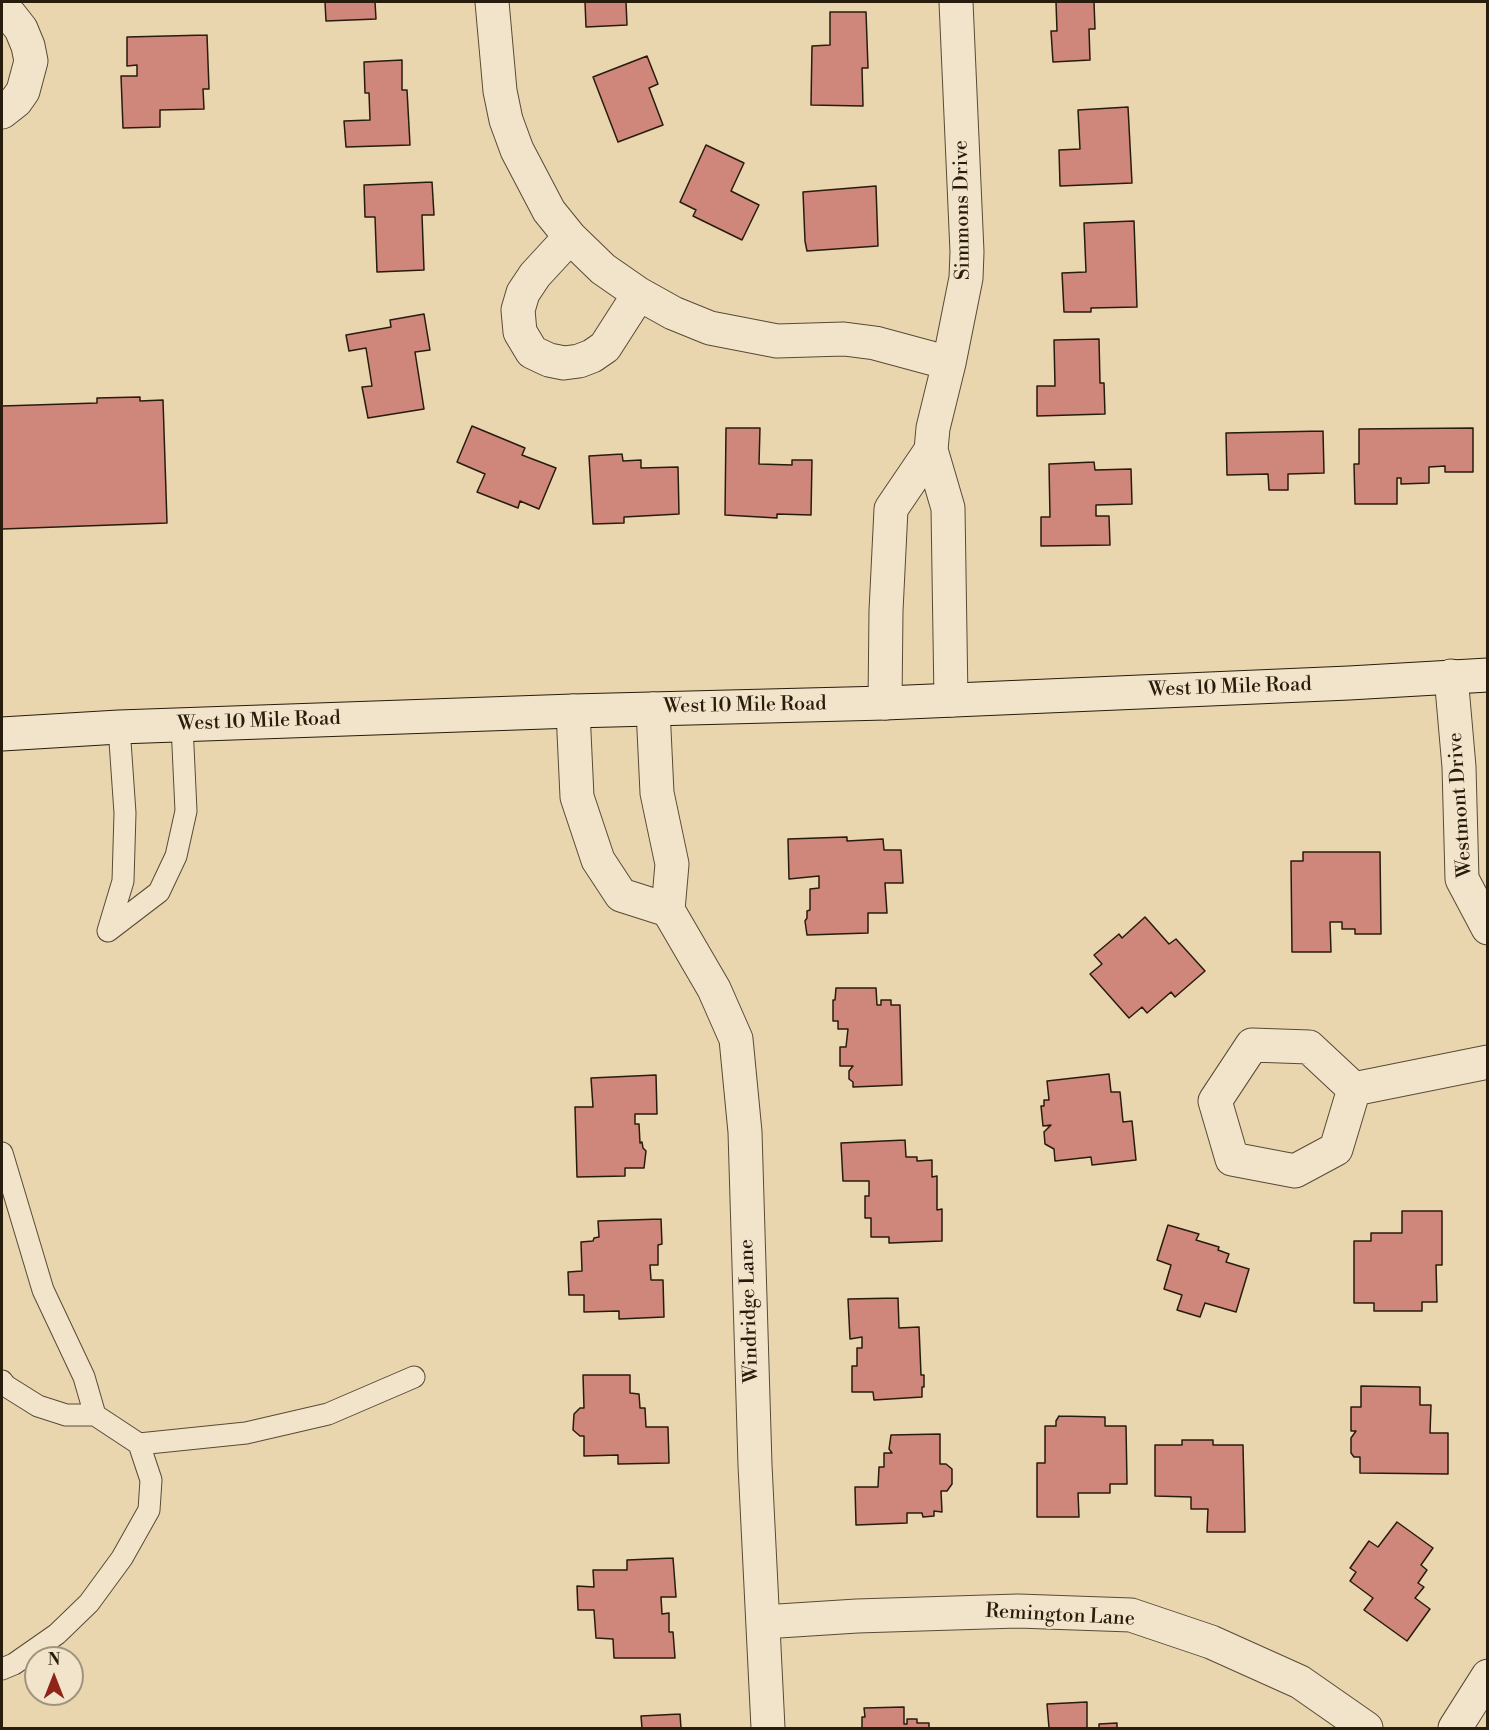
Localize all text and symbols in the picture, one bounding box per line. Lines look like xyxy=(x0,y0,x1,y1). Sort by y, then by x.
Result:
street label: Simmons Drive xyxy=(950,140,976,280)
street label: West 10 Mile Road xyxy=(1148,673,1312,703)
street label: West 10 Mile Road xyxy=(663,693,827,719)
street label: West 10 Mile Road xyxy=(177,707,341,737)
street label: Westmont Drive xyxy=(1444,731,1478,879)
street label: Windridge Lane xyxy=(735,1239,765,1383)
street label: Remington Lane xyxy=(985,1600,1135,1632)
north arrow xyxy=(24,1646,84,1706)
text: N xyxy=(48,1650,60,1670)

